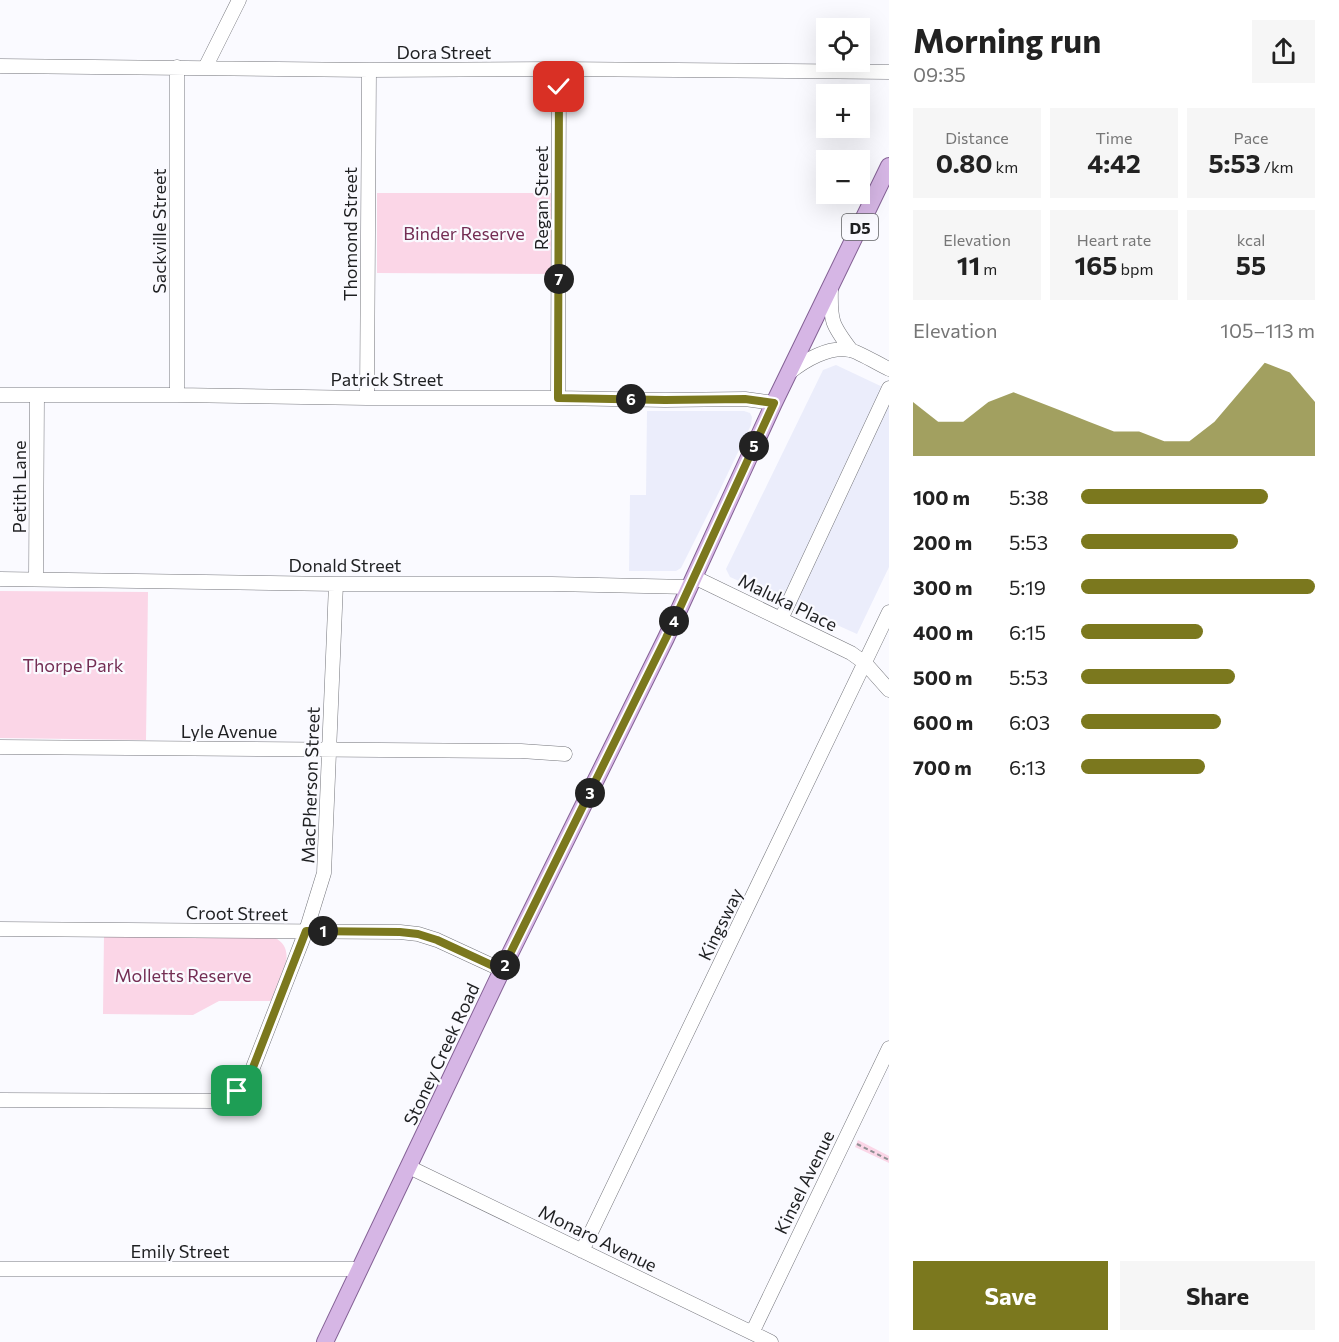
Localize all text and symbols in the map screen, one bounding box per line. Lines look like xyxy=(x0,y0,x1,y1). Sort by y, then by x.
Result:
map controls xyxy=(816,18,870,204)
button: locate xyxy=(816,18,870,72)
text: Morning run xyxy=(913,19,1101,60)
button: share xyxy=(1252,20,1315,83)
street label: Dora Street xyxy=(397,41,491,63)
pin xyxy=(533,61,584,112)
text: 09:35 xyxy=(913,62,966,86)
icon: check xyxy=(542,70,575,103)
button: + xyxy=(816,84,870,138)
text: Distance xyxy=(945,128,1009,147)
text: Time xyxy=(1096,128,1132,147)
text: Pace xyxy=(1234,128,1268,147)
street label: Regan Street xyxy=(530,146,552,250)
text: 0.80 xyxy=(936,147,993,178)
text: 4:42 xyxy=(1087,147,1141,178)
text: 5:53 xyxy=(1208,147,1261,178)
button: − xyxy=(816,150,870,204)
text: km xyxy=(993,157,1018,176)
text: /km xyxy=(1261,157,1294,176)
street label: Thomond Street xyxy=(339,167,361,301)
street label: Sackville Street xyxy=(148,168,170,294)
road number: D5 xyxy=(842,214,878,240)
park label: Binder Reserve xyxy=(403,222,525,244)
text: Elevation xyxy=(943,230,1011,249)
text: Heart rate xyxy=(1077,230,1151,249)
text: kcal xyxy=(1237,230,1265,249)
text: 11 xyxy=(957,249,980,280)
text: 165 xyxy=(1075,249,1118,280)
text: 55 xyxy=(1236,249,1266,280)
text: m xyxy=(980,259,997,278)
text: bpm xyxy=(1118,259,1153,278)
pin: 7 xyxy=(544,264,574,294)
text: 7 xyxy=(555,269,563,288)
text: Elevation xyxy=(913,318,998,342)
text: 105–113 m xyxy=(1220,318,1315,342)
street label: Patrick Street xyxy=(331,368,443,390)
pin: 6 xyxy=(616,384,646,414)
text: 6 xyxy=(626,389,636,408)
pin: 5 xyxy=(739,431,769,461)
text: 5 xyxy=(749,436,759,455)
street label: Petith Lane xyxy=(8,440,30,534)
text: 100 m xyxy=(913,485,970,509)
text: 5:38 xyxy=(1009,485,1049,509)
text: 200 m xyxy=(913,530,972,554)
text: 5:53 xyxy=(1009,530,1048,554)
street label: Donald Street xyxy=(288,554,402,576)
street label: Maluka Place xyxy=(735,569,841,635)
text: 300 m xyxy=(913,575,973,599)
text: 5:19 xyxy=(1009,575,1046,599)
pin: 4 xyxy=(659,606,689,636)
text: 4 xyxy=(669,611,679,630)
text: 400 m xyxy=(913,620,973,644)
text: 6:15 xyxy=(1009,620,1046,644)
park label: Thorpe Park xyxy=(22,654,124,676)
text: 500 m xyxy=(913,665,973,689)
text: 5:53 xyxy=(1009,665,1048,689)
street label: MacPherson Street xyxy=(296,706,324,864)
text: 600 m xyxy=(913,710,973,734)
text: 6:03 xyxy=(1009,710,1050,734)
street label: Lyle Avenue xyxy=(181,720,277,742)
text: 700 m xyxy=(913,755,972,779)
text: 6:13 xyxy=(1009,755,1046,779)
pin: 3 xyxy=(575,778,605,808)
text: 3 xyxy=(585,783,595,802)
street label: Kingsway xyxy=(693,884,747,964)
street label: Croot Street xyxy=(186,901,288,925)
pin: 1 xyxy=(308,916,338,946)
text: 1 xyxy=(319,921,327,940)
pin: 2 xyxy=(490,950,520,980)
text: 2 xyxy=(500,955,510,974)
park label: Molletts Reserve xyxy=(114,964,252,986)
street label: Stoney Creek Road xyxy=(398,979,484,1129)
pin xyxy=(211,1065,262,1116)
icon: arrive xyxy=(220,1074,253,1107)
street label: Kinsel Avenue xyxy=(769,1127,839,1237)
street label: Monaro Avenue xyxy=(535,1200,661,1276)
street label: Emily Street xyxy=(130,1240,230,1262)
button: Save xyxy=(913,1261,1108,1330)
button: Share xyxy=(1120,1261,1315,1330)

